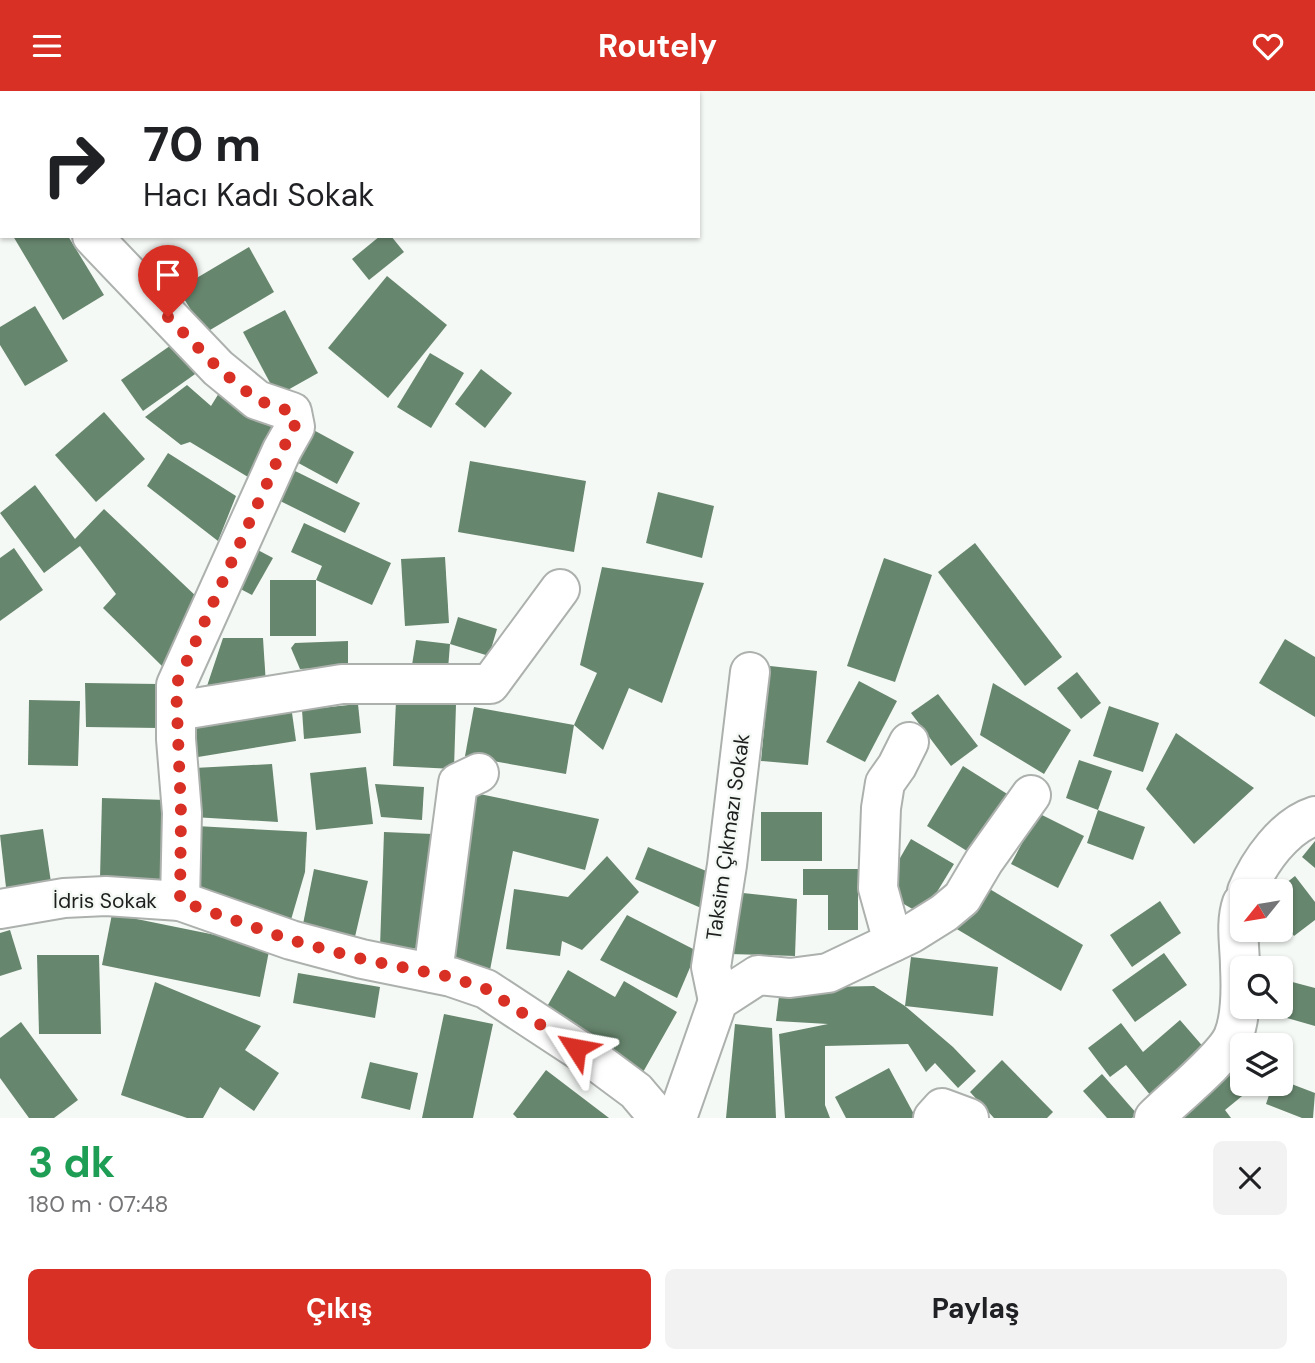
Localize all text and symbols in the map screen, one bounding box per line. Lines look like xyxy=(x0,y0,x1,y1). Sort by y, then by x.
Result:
text: Routely xyxy=(598,25,717,67)
icon: menu xyxy=(28,27,66,65)
icon: heart xyxy=(1249,27,1287,65)
text: 70 m xyxy=(143,112,261,176)
icon: right xyxy=(28,119,119,210)
text: Hacı Kadı Sokak xyxy=(143,174,374,216)
pin xyxy=(138,245,198,317)
icon: arrive xyxy=(149,256,187,294)
street label: Taksim Çıkmazı Sokak xyxy=(700,731,756,942)
north arrow xyxy=(1230,879,1293,941)
map controls xyxy=(1230,879,1293,1096)
street label: İdris Sokak xyxy=(53,887,157,915)
button: search xyxy=(1230,956,1293,1019)
position arrow xyxy=(539,1011,613,1085)
button: layers xyxy=(1230,1033,1293,1096)
text: 3 dk xyxy=(28,1135,115,1190)
button: close xyxy=(1213,1141,1287,1215)
text: 180 m · 07:48 xyxy=(28,1189,169,1219)
button: Çıkış xyxy=(28,1269,651,1349)
button: Paylaş xyxy=(665,1269,1287,1349)

